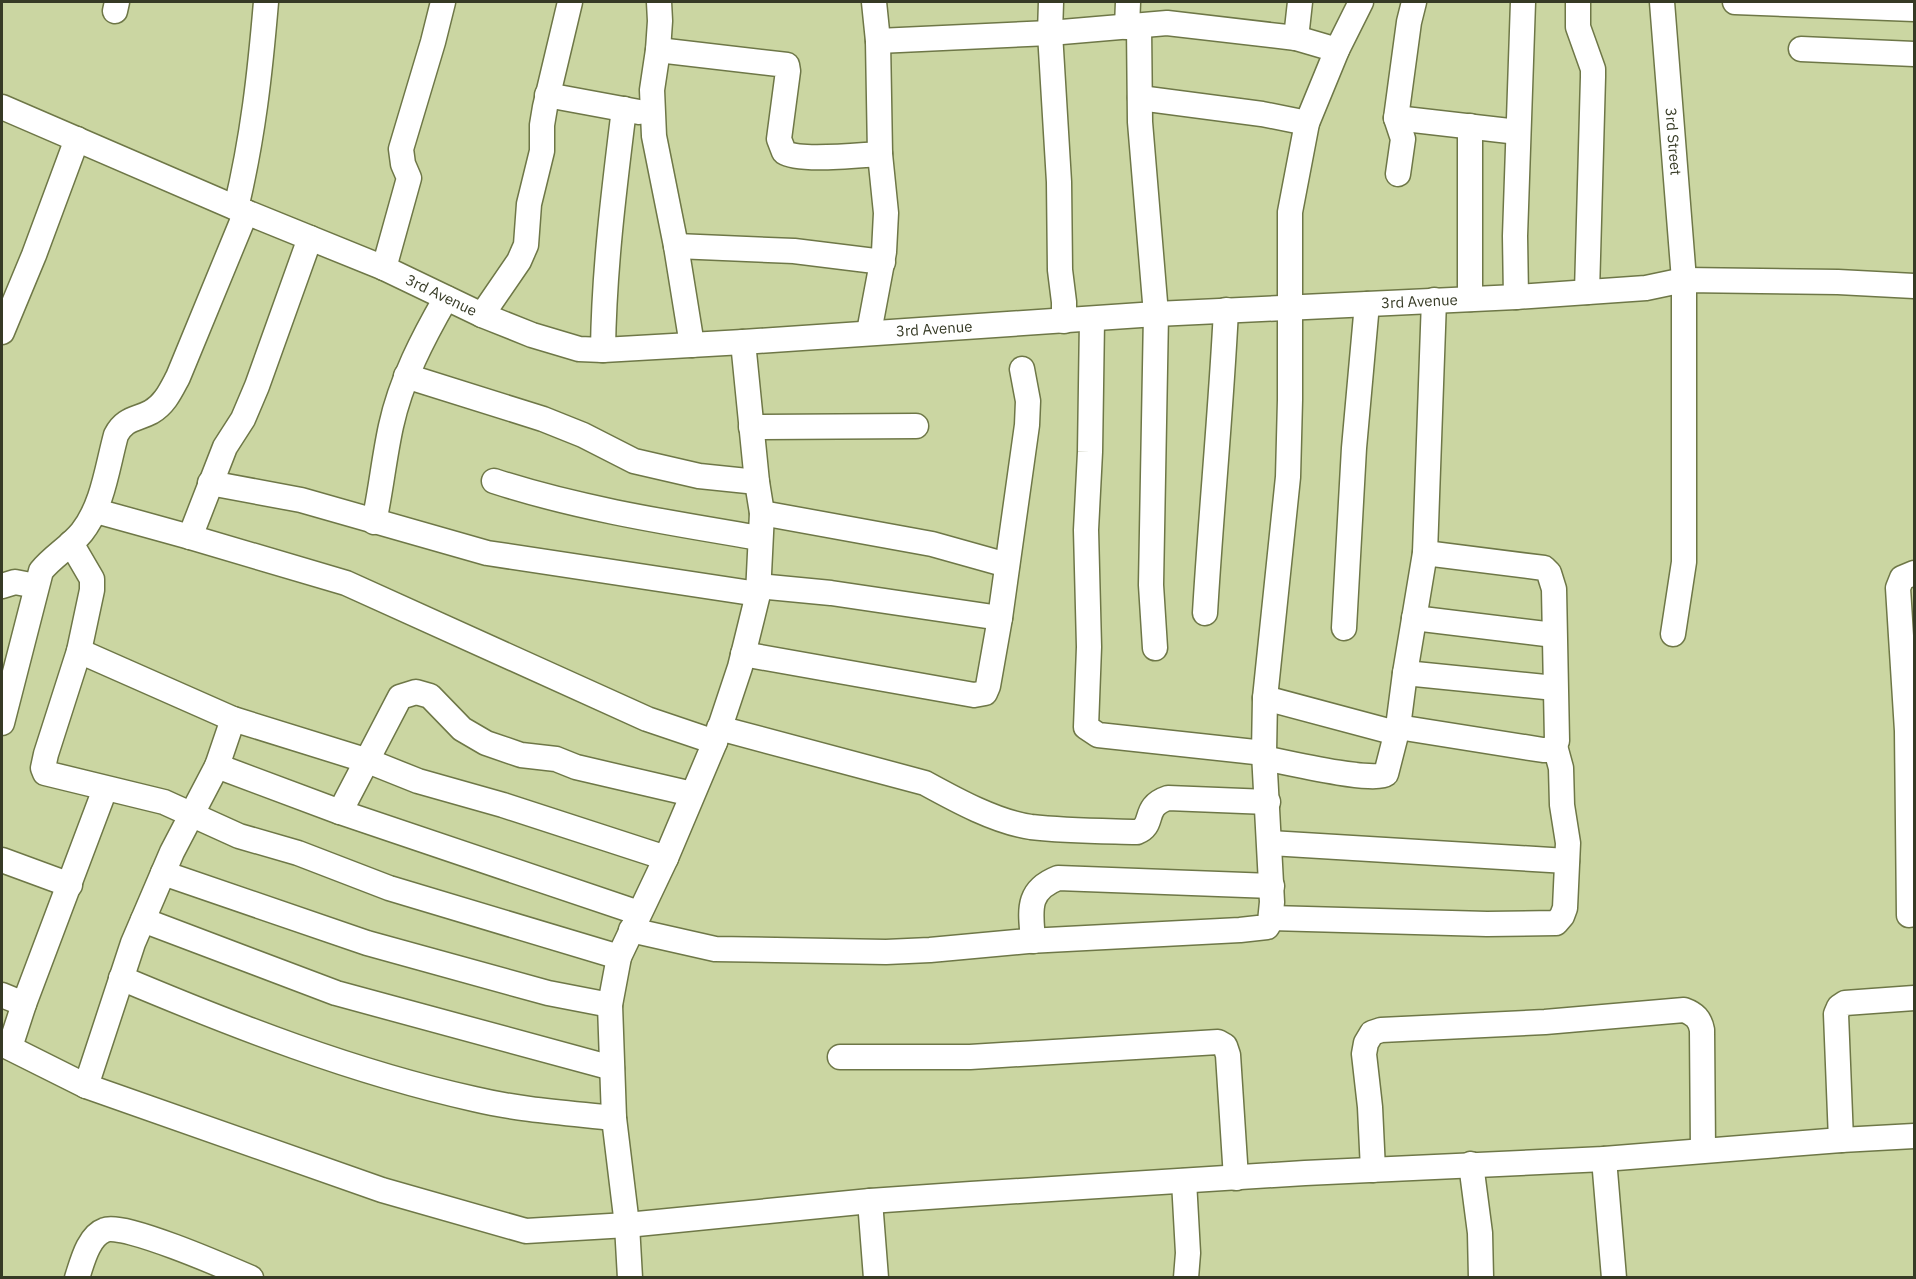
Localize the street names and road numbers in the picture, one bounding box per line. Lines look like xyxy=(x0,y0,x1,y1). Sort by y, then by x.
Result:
street label: 3rd Street xyxy=(1661,107,1686,176)
street label: 3rd Avenue xyxy=(403,270,480,320)
street label: 3rd Avenue xyxy=(1381,290,1458,312)
street label: 3rd Avenue xyxy=(895,316,973,341)

